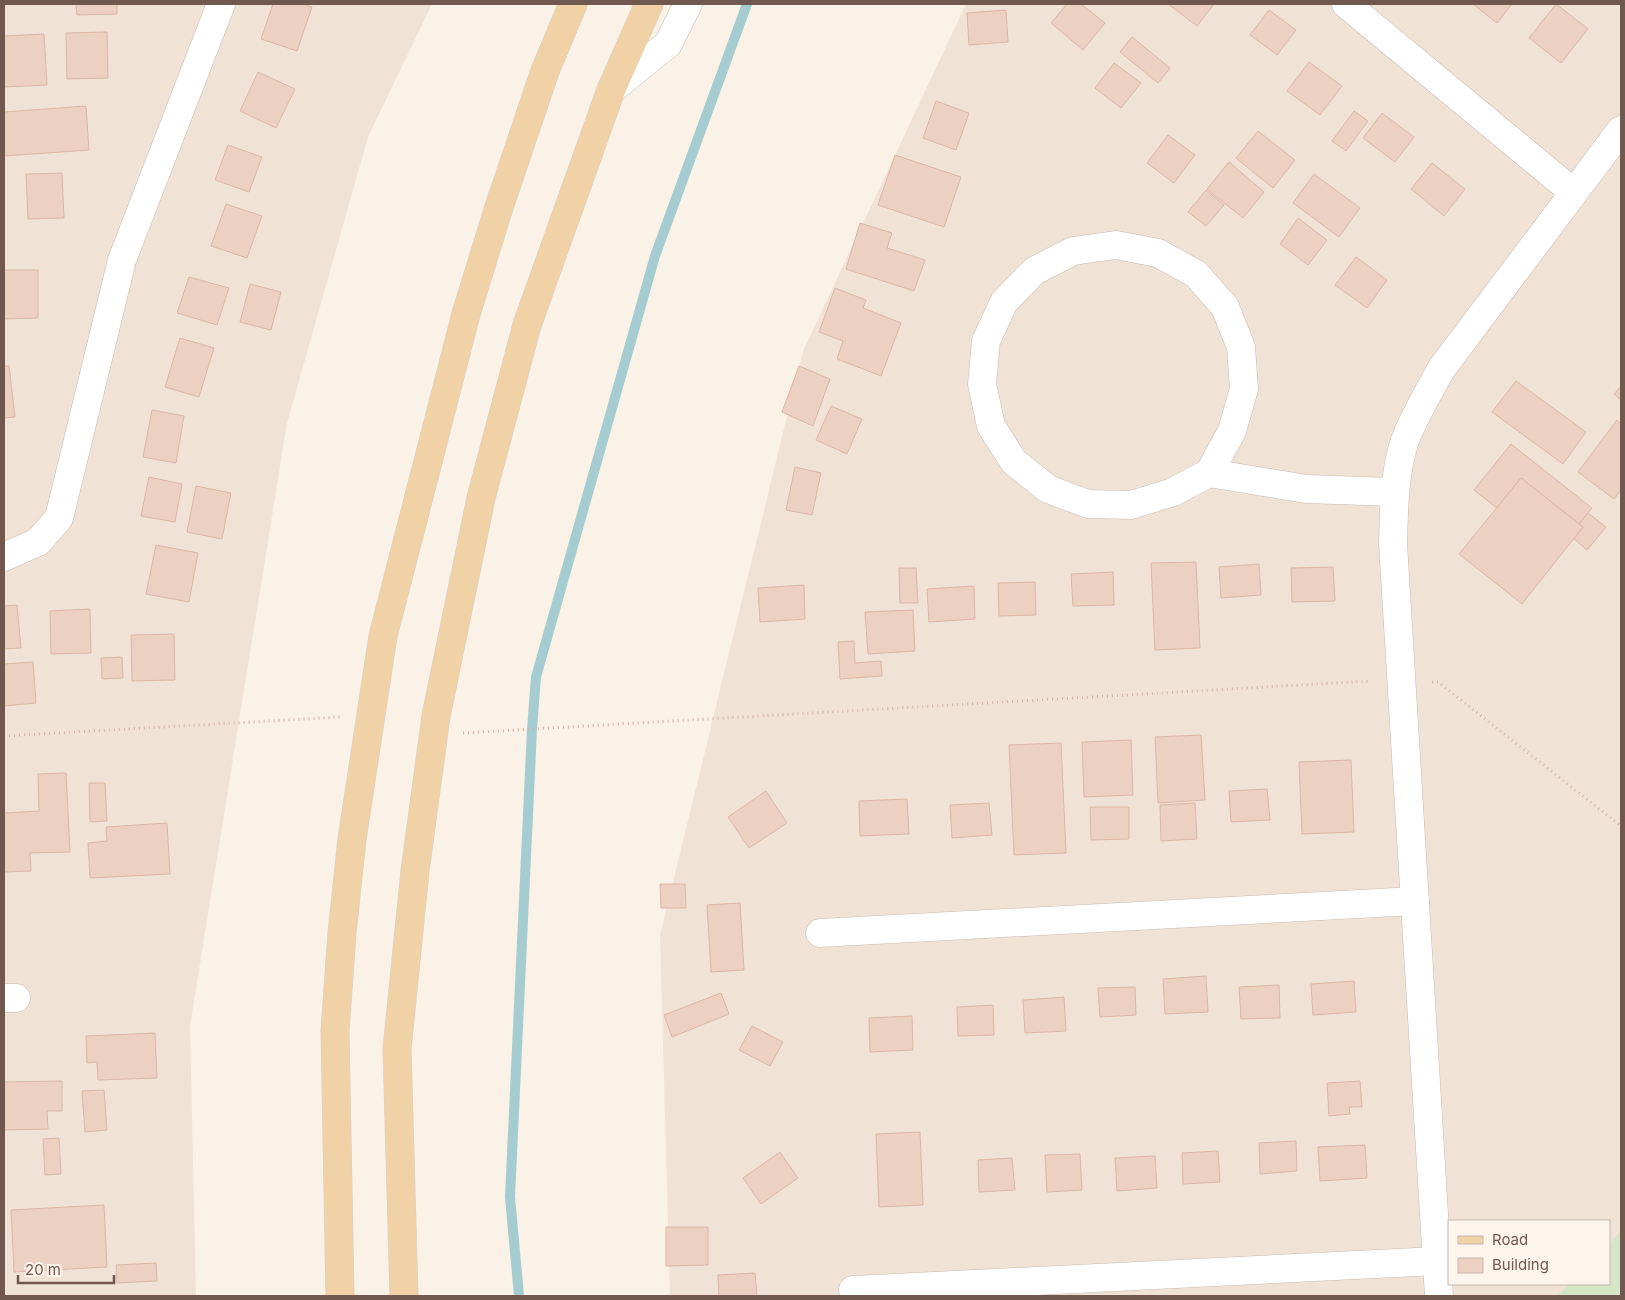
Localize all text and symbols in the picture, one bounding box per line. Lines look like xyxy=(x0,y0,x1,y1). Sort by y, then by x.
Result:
legend xyxy=(1448,1220,1610,1285)
text: Road xyxy=(1492,1230,1528,1249)
scale bar xyxy=(18,1252,114,1284)
text: Building xyxy=(1492,1255,1549,1274)
text: 20 m xyxy=(25,1260,61,1279)

